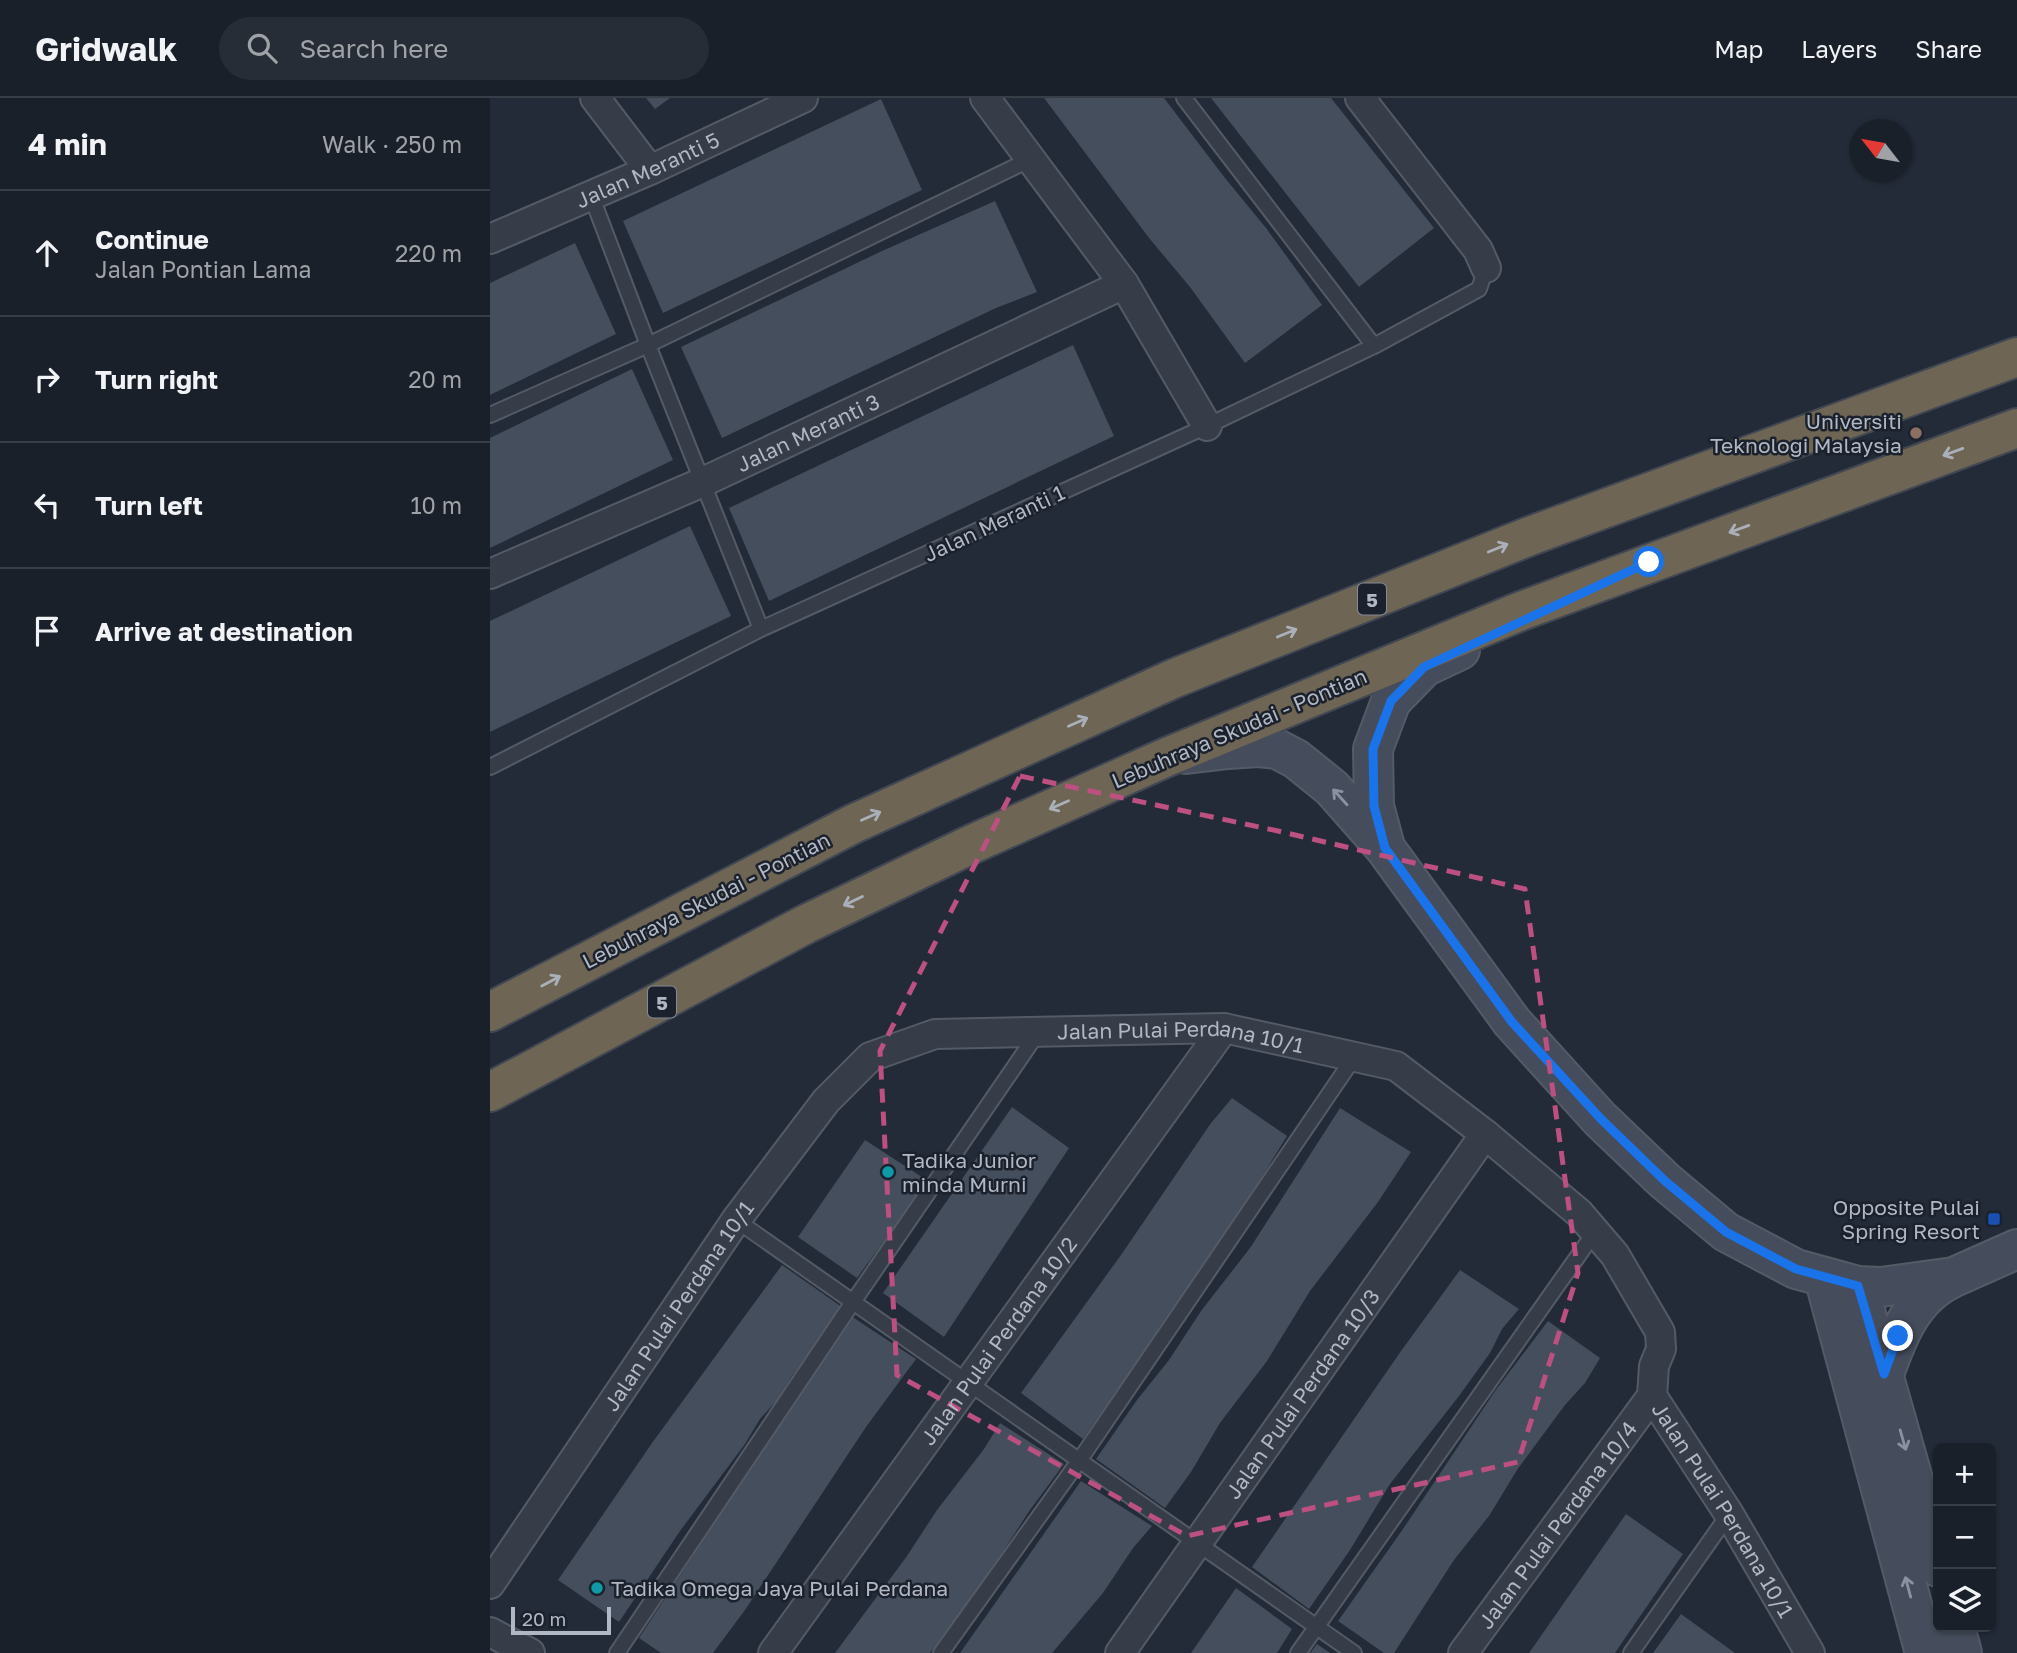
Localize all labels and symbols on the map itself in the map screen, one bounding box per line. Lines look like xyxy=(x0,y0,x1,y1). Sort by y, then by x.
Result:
north arrow xyxy=(1849,119,1912,182)
street label: Jalan Meranti 5 xyxy=(572,126,723,213)
street label: Jalan Meranti 3 xyxy=(732,388,883,477)
place label: Universiti Teknologi Malaysia xyxy=(1710,408,1902,458)
marker: Universiti Teknologi Malaysia xyxy=(1908,425,1924,441)
one-way arrow xyxy=(1942,447,1964,459)
street label: Jalan Meranti 1 xyxy=(919,479,1069,567)
one-way arrow xyxy=(1729,524,1751,537)
one-way arrow xyxy=(1487,541,1509,554)
route start xyxy=(1633,546,1664,577)
road number: 5 xyxy=(1358,584,1386,614)
one-way arrow xyxy=(1276,626,1298,639)
street label: Lebuhraya Skudai - Pontian xyxy=(1107,662,1371,794)
one-way arrow xyxy=(1067,715,1088,728)
one-way arrow xyxy=(1332,788,1348,806)
one-way arrow xyxy=(1049,799,1071,812)
one-way arrow xyxy=(860,809,881,822)
street label: Lebuhraya Skudai - Pontian xyxy=(578,826,834,974)
one-way arrow xyxy=(843,895,864,909)
one-way arrow xyxy=(540,973,560,987)
road number: 5 xyxy=(648,986,676,1018)
street label: Jalan Pulai Perdana 10/1 xyxy=(1057,1014,1306,1058)
place label: Tadika Junior minda Murni xyxy=(902,1147,1036,1197)
marker: Tadika Junior minda Murni xyxy=(880,1164,896,1180)
place label: Opposite Pulai Spring Resort xyxy=(1833,1194,1980,1244)
street label: Jalan Pulai Perdana 10/1 xyxy=(598,1196,759,1416)
marker: Opposite Pulai Spring Resort xyxy=(1986,1211,2002,1227)
street label: Jalan Pulai Perdana 10/2 xyxy=(914,1232,1082,1450)
street label: Jalan Pulai Perdana 10/3 xyxy=(1220,1284,1385,1504)
route end xyxy=(1882,1320,1913,1351)
street label: Jalan Pulai Perdana 10/1 xyxy=(1647,1397,1799,1622)
street label: Jalan Pulai Perdana 10/4 xyxy=(1472,1416,1642,1634)
one-way arrow xyxy=(1897,1428,1910,1451)
place label: Tadika Omega Jaya Pulai Perdana xyxy=(611,1575,948,1601)
one-way arrow xyxy=(1900,1576,1913,1598)
marker: Tadika Omega Jaya Pulai Perdana xyxy=(589,1580,605,1596)
scale bar xyxy=(511,1604,611,1636)

